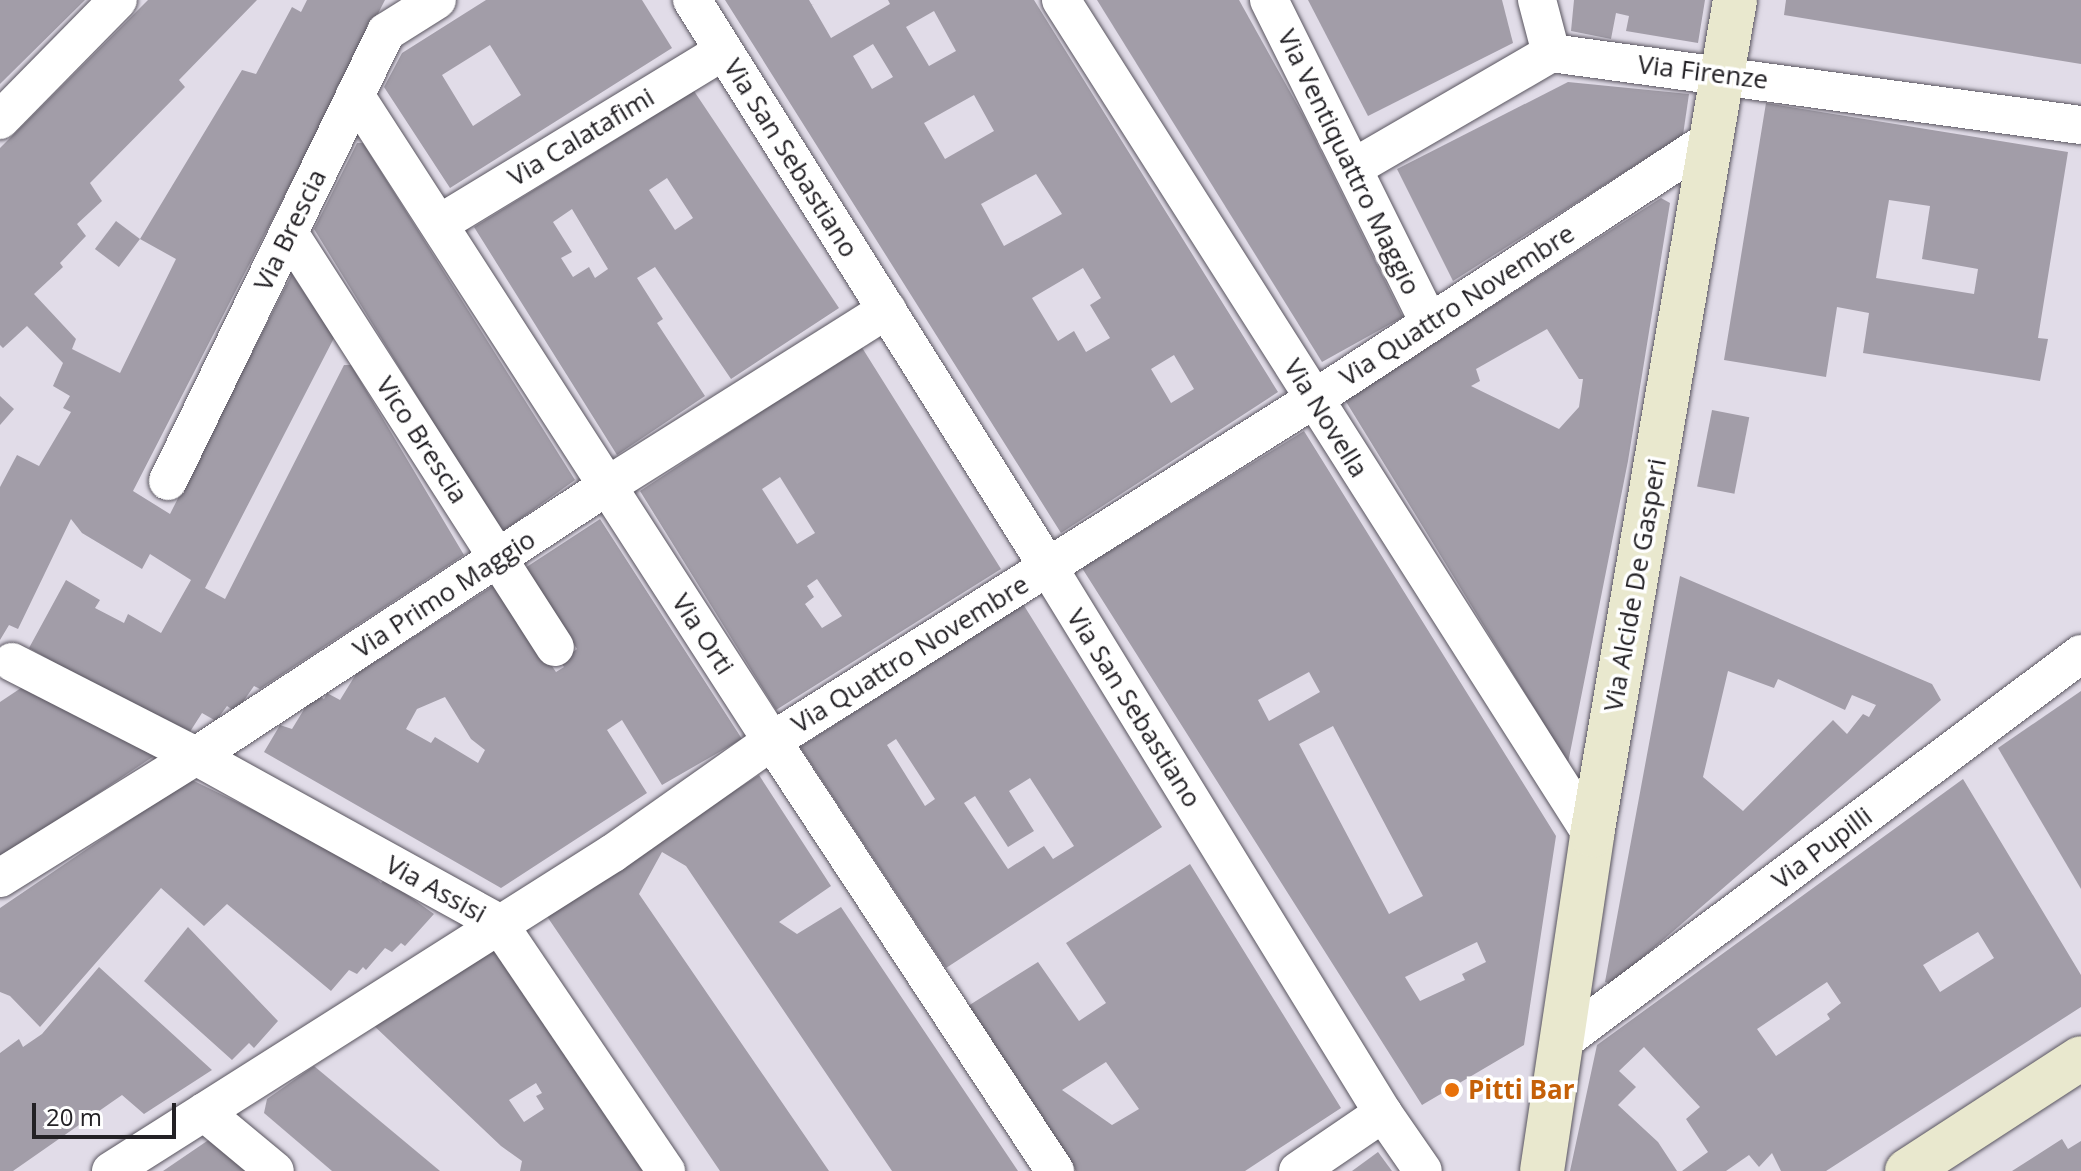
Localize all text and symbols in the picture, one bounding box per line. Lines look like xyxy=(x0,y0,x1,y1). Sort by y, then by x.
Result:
street label: Via Ventiquattro Maggio xyxy=(1271,24,1427,300)
street label: Via Firenze xyxy=(1636,49,1770,95)
street label: Via San Sebastiano xyxy=(717,53,865,263)
street label: Via Calatafimi xyxy=(502,81,660,193)
street label: Via Brescia xyxy=(247,164,333,296)
street label: Via Quattro Novembre xyxy=(1334,217,1580,393)
street label: Via Novella xyxy=(1277,353,1375,483)
street label: Vico Brescia xyxy=(369,371,475,509)
street label: Via Alcide De Gasperi xyxy=(1597,456,1673,714)
street label: Via Primo Maggio xyxy=(347,524,541,664)
street label: Via Quattro Novembre xyxy=(786,568,1034,740)
street label: Via Orti xyxy=(665,588,741,680)
street label: Via San Sebastiano xyxy=(1060,603,1208,813)
street label: Via Pupilli xyxy=(1766,800,1878,896)
street label: Via Assisi xyxy=(380,849,492,929)
place label: Pitti Bar xyxy=(1468,1074,1575,1106)
marker: Pitti Bar xyxy=(1443,1081,1461,1099)
scale bar xyxy=(36,1087,180,1137)
text: 20 m xyxy=(46,1100,102,1133)

